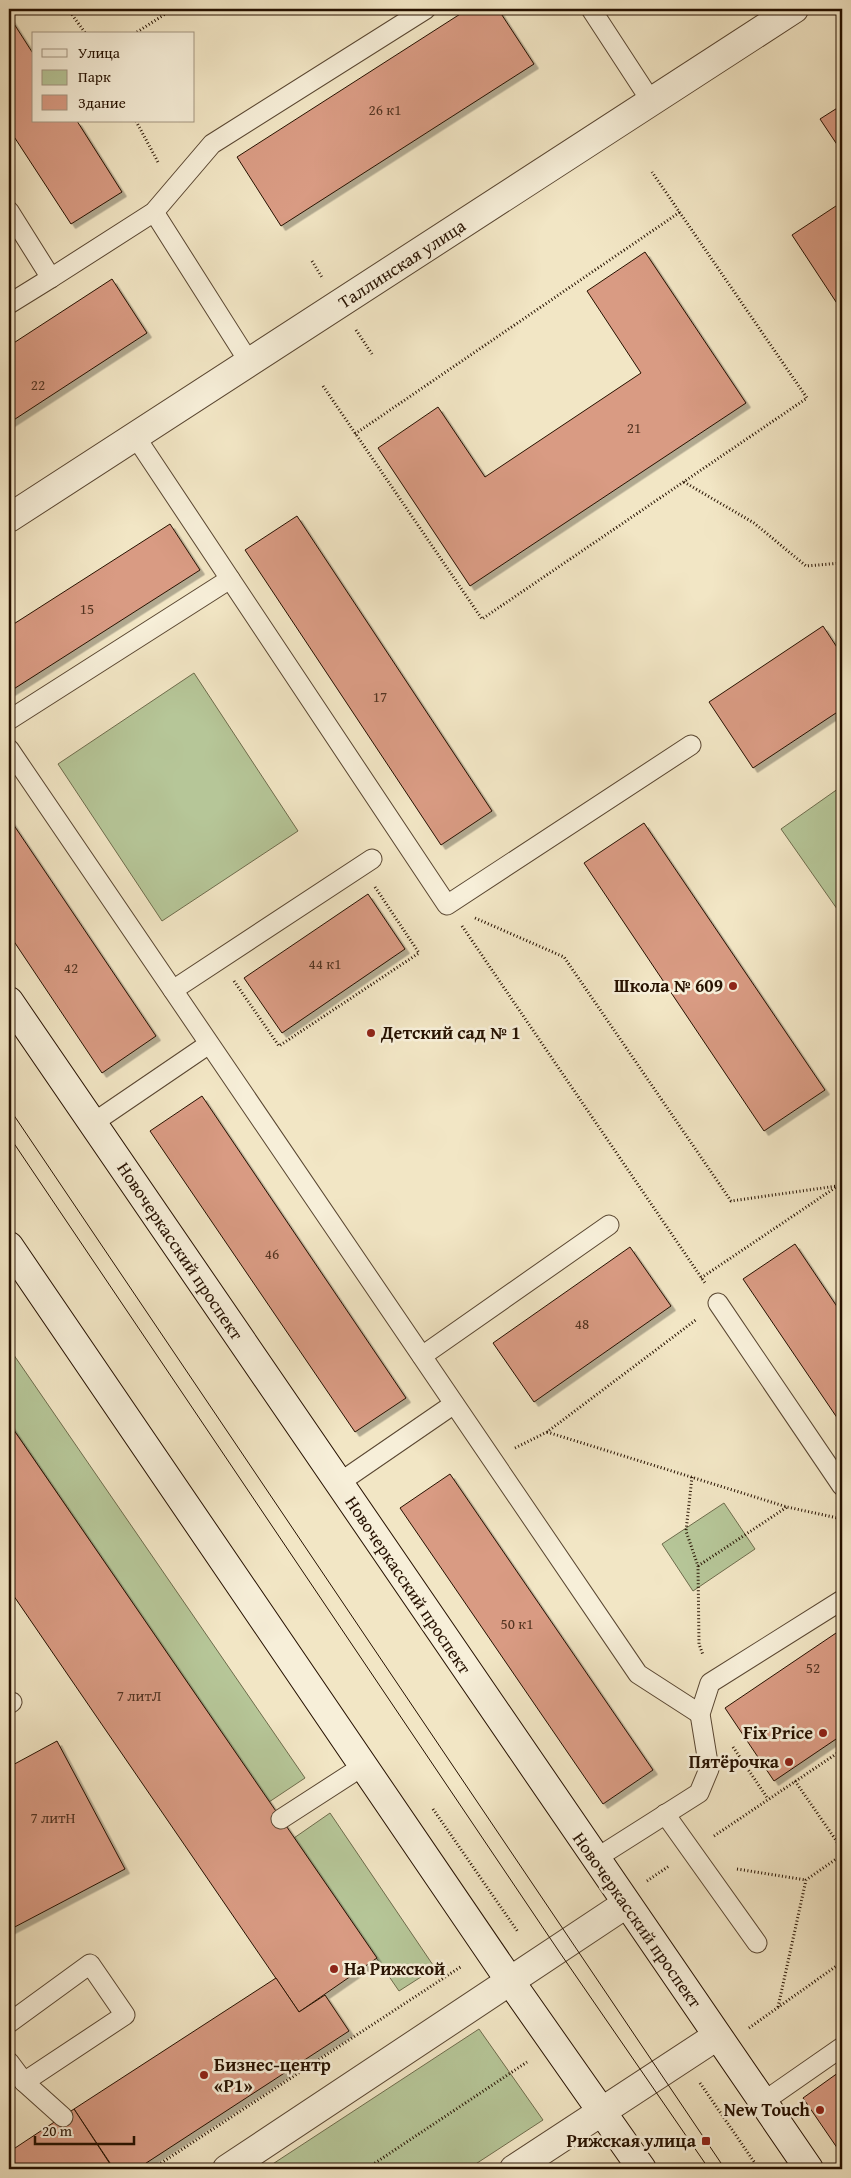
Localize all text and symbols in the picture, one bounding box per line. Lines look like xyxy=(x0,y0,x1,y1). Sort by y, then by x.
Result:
legend xyxy=(32,32,195,122)
text: Улица xyxy=(78,42,121,63)
text: Парк xyxy=(78,66,111,87)
text: Здание xyxy=(78,92,126,113)
house number: 26 к1 xyxy=(369,99,401,120)
street label: Таллинская улица xyxy=(333,212,471,315)
house number: 22 xyxy=(31,374,45,395)
house number: 21 xyxy=(627,417,641,438)
house number: 15 xyxy=(80,598,94,619)
house number: 17 xyxy=(373,686,387,707)
house number: 44 к1 xyxy=(309,953,341,974)
house number: 42 xyxy=(64,957,78,978)
place label: Школа № 609 xyxy=(614,972,723,999)
marker: Школа № 609 xyxy=(727,980,739,992)
place label: Детский сад № 1 xyxy=(380,1019,521,1046)
marker: Детский сад № 1 xyxy=(365,1027,377,1039)
street label: Новочеркасский проспект xyxy=(111,1156,250,1345)
house number: 46 xyxy=(265,1243,279,1264)
house number: 48 xyxy=(575,1313,589,1334)
street label: Новочеркасский проспект xyxy=(339,1490,478,1679)
house number: 50 к1 xyxy=(501,1613,533,1634)
house number: 52 xyxy=(806,1657,820,1678)
house number: 7 литЛ xyxy=(117,1685,162,1706)
place label: Fix Price xyxy=(743,1719,813,1746)
marker: Fix Price xyxy=(817,1727,829,1739)
place label: Пятёрочка xyxy=(689,1748,780,1775)
marker: Пятёрочка xyxy=(783,1756,795,1768)
house number: 7 литН xyxy=(31,1807,75,1828)
street label: Новочеркасский проспект xyxy=(566,1826,709,2013)
place label: На Рижской xyxy=(344,1955,445,1982)
marker: На Рижской xyxy=(328,1963,340,1975)
place label: Бизнес-центр «Р1» xyxy=(214,2051,331,2099)
marker: Бизнес-центр «Р1» xyxy=(198,2069,210,2081)
place label: New Touch xyxy=(724,2096,810,2123)
marker: New Touch xyxy=(814,2104,826,2116)
scale bar xyxy=(35,2113,134,2145)
text: 20 m xyxy=(42,2120,73,2141)
place label: Рижская улица xyxy=(566,2127,697,2154)
marker: Рижская улица xyxy=(700,2135,712,2147)

